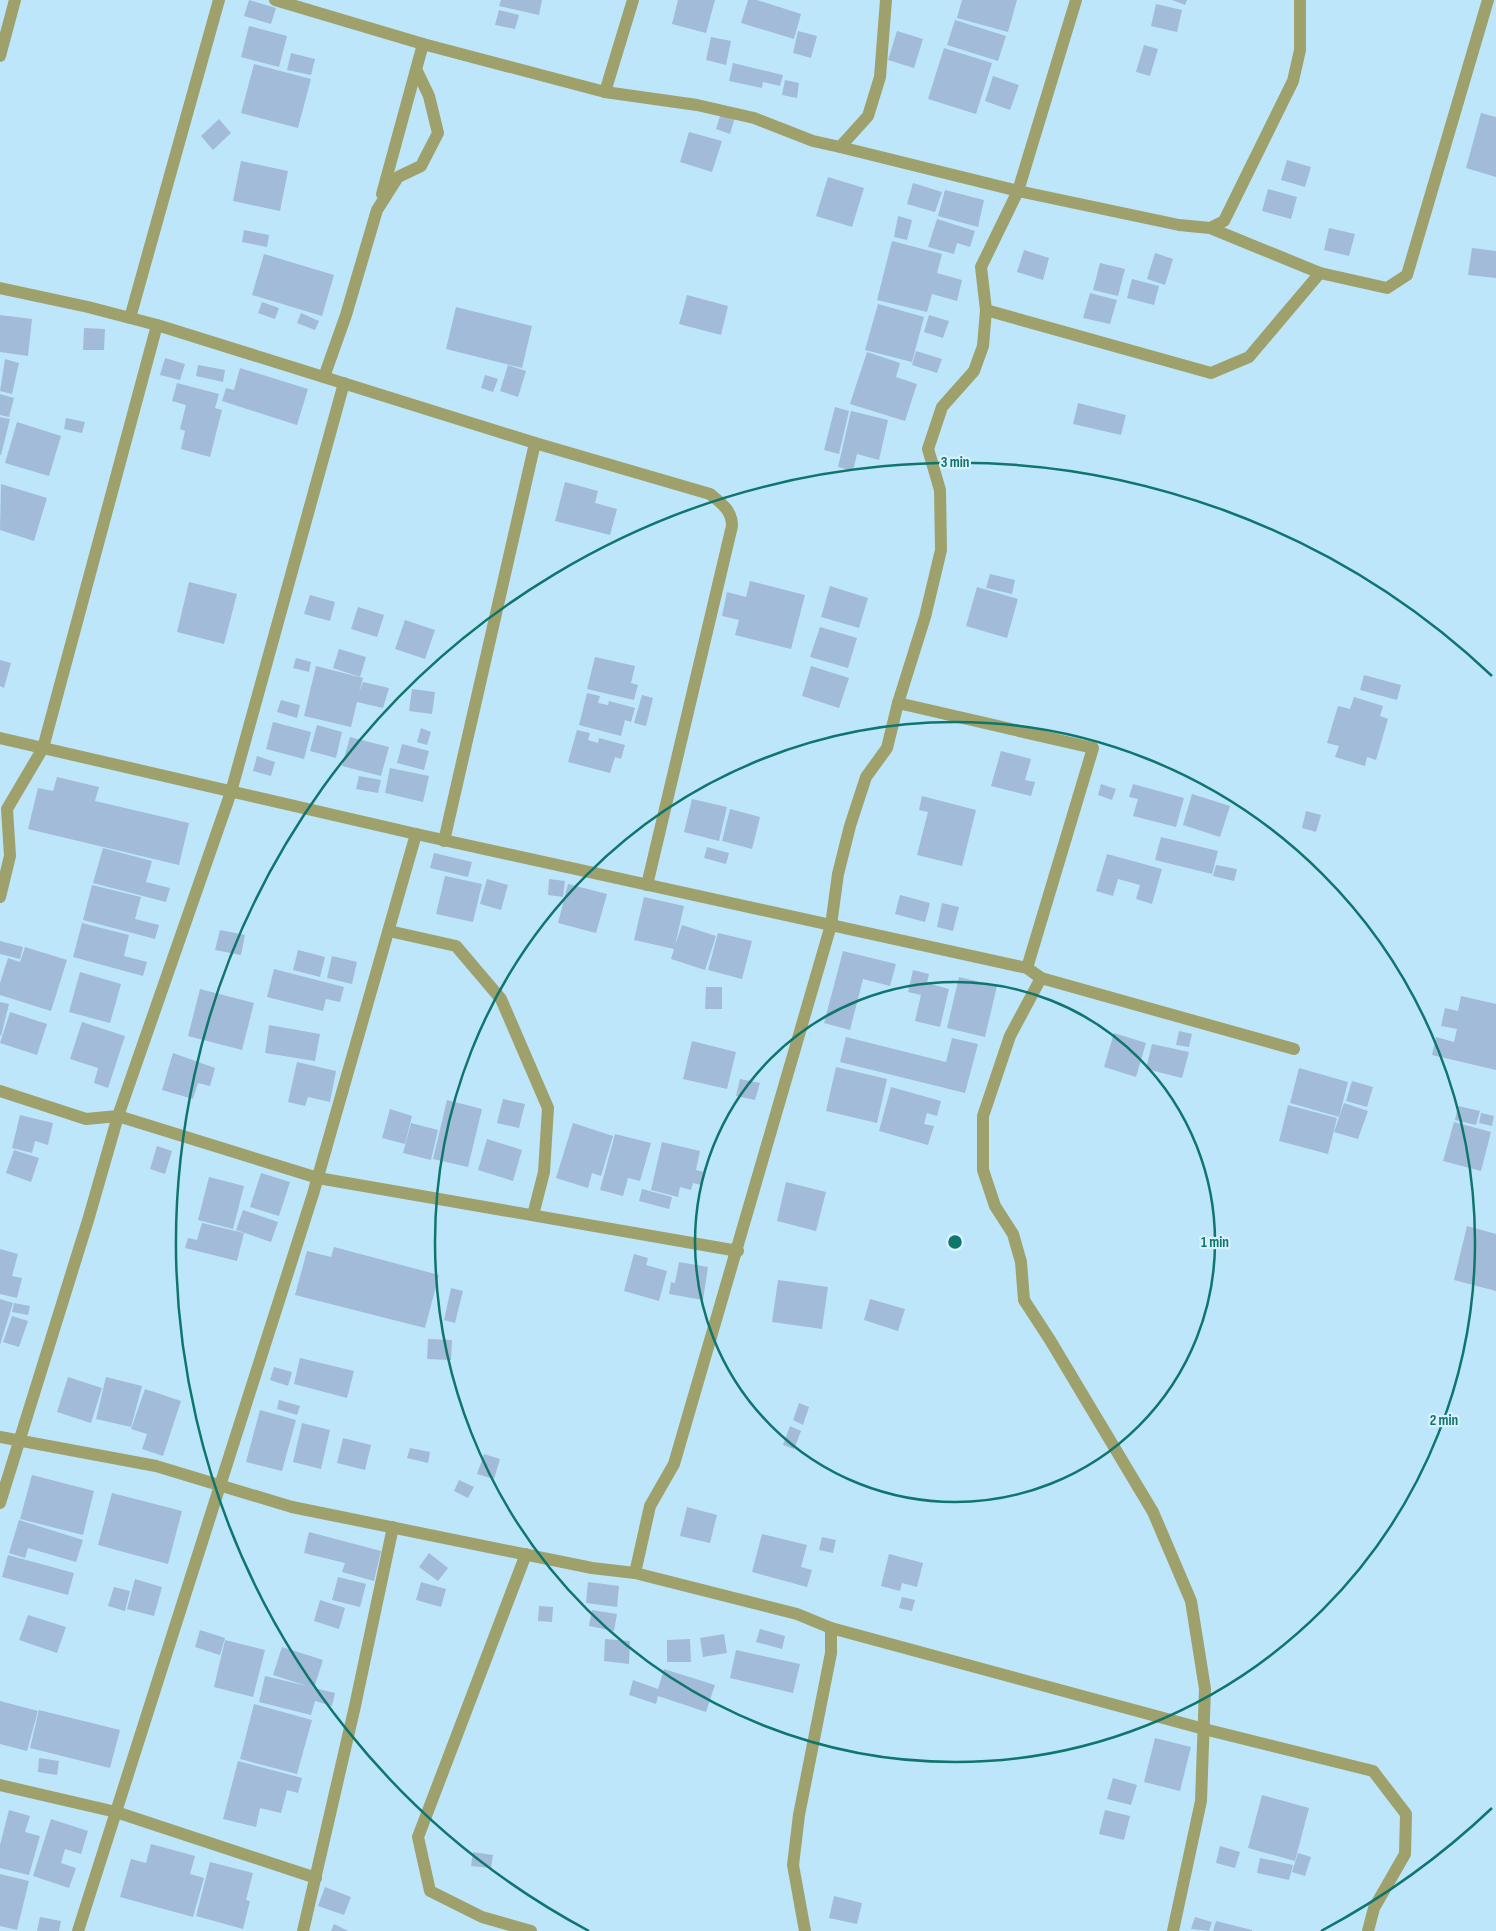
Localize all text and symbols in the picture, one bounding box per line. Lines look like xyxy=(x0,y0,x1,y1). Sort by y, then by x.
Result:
text: 3 min xyxy=(941,453,969,472)
centre of rings xyxy=(946,1233,964,1251)
text: 1 min xyxy=(1201,1233,1229,1252)
text: 2 min xyxy=(1430,1411,1458,1430)

